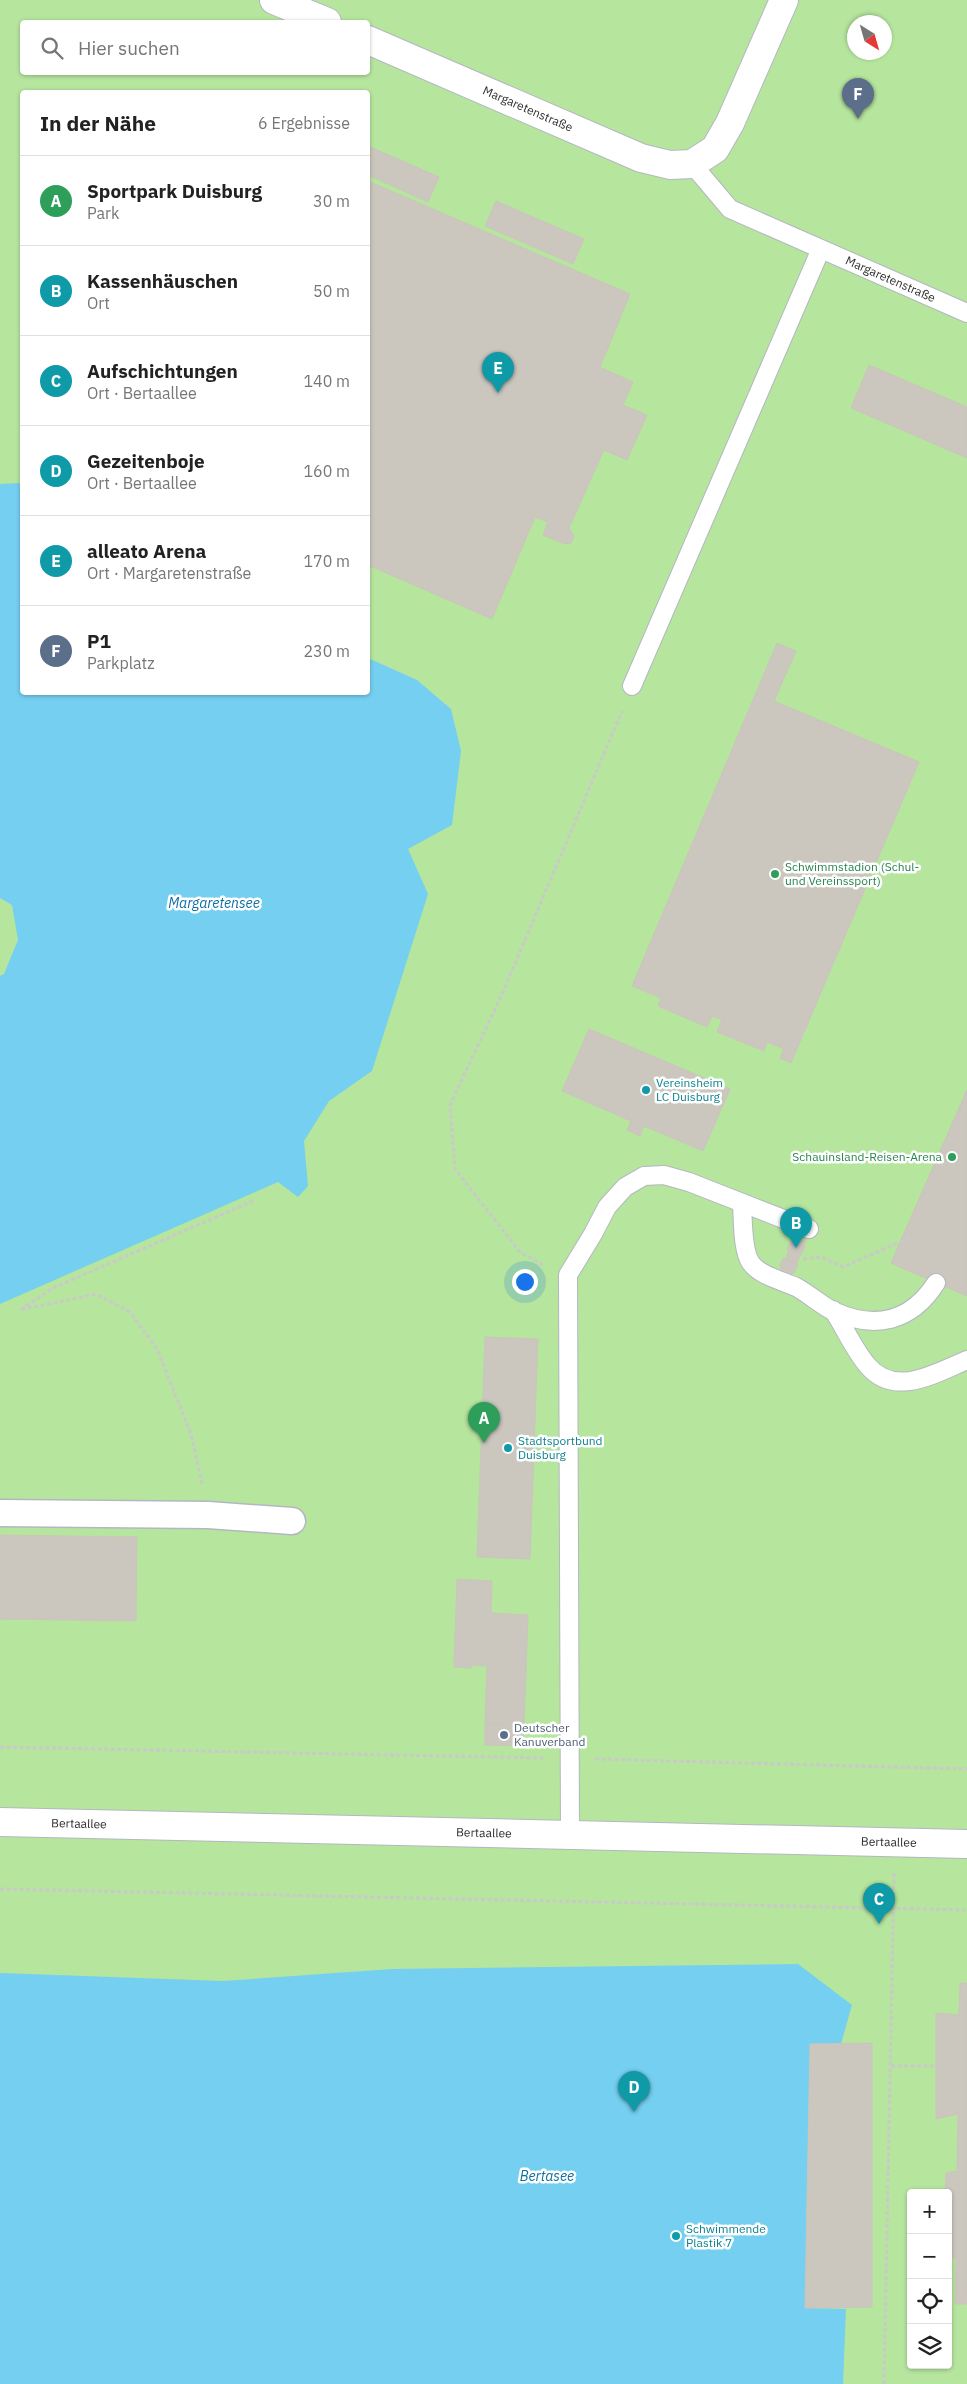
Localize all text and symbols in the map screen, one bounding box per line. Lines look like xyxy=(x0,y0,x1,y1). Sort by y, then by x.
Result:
north arrow xyxy=(847,15,892,60)
search box xyxy=(20,20,370,75)
icon: search xyxy=(38,34,66,62)
text: Hier suchen xyxy=(78,36,180,60)
pin: F xyxy=(842,78,874,119)
street label: Margaretenstraße xyxy=(481,83,576,135)
text: In der Nähe xyxy=(40,109,156,137)
text: 6 Ergebnisse xyxy=(258,113,350,133)
text: Sportpark Duisburg xyxy=(87,179,262,203)
text: A xyxy=(51,191,61,211)
text: 30 m xyxy=(313,191,350,211)
text: Park xyxy=(87,203,119,223)
street label: Margaretenstraße xyxy=(843,253,938,305)
text: Kassenhäuschen xyxy=(87,269,238,293)
text: B xyxy=(51,281,61,301)
text: 50 m xyxy=(313,281,350,301)
text: Ort xyxy=(87,293,110,313)
pin: E xyxy=(482,352,514,393)
text: Aufschichtungen xyxy=(87,359,238,383)
text: C xyxy=(51,371,61,391)
text: 140 m xyxy=(303,371,350,391)
text: Ort · Bertaallee xyxy=(87,383,197,403)
text: Gezeitenboje xyxy=(87,449,205,473)
text: D xyxy=(50,461,62,481)
text: 160 m xyxy=(303,461,350,481)
text: Ort · Bertaallee xyxy=(87,473,197,493)
text: alleato Arena xyxy=(87,539,206,563)
text: E xyxy=(51,551,61,571)
text: 170 m xyxy=(303,551,350,571)
text: Ort · Margaretenstraße xyxy=(87,563,251,583)
text: P1 xyxy=(87,629,111,653)
text: F xyxy=(51,641,61,661)
text: 230 m xyxy=(303,641,350,661)
text: Parkplatz xyxy=(87,653,155,673)
place label: Schwimmstadion (Schul- und Vereinssport) xyxy=(785,859,919,888)
marker: Schwimmstadion (Schul- und Vereinssport) xyxy=(769,868,781,880)
water label: Margaretensee xyxy=(168,894,260,912)
place label: Vereinsheim LC Duisburg xyxy=(656,1075,723,1104)
marker: Vereinsheim LC Duisburg xyxy=(640,1084,652,1096)
place label: Schauinsland-Reisen-Arena xyxy=(792,1149,943,1164)
marker: Schauinsland-Reisen-Arena xyxy=(946,1151,958,1163)
pin: B xyxy=(780,1207,812,1248)
your location xyxy=(512,1269,538,1295)
pin: A xyxy=(468,1402,500,1443)
place label: Stadtsportbund Duisburg xyxy=(518,1433,603,1462)
marker: Stadtsportbund Duisburg xyxy=(502,1442,514,1454)
place label: Deutscher Kanuverband xyxy=(514,1720,585,1749)
marker: Deutscher Kanuverband xyxy=(498,1729,510,1741)
street label: Bertaallee xyxy=(51,1815,107,1831)
street label: Bertaallee xyxy=(456,1824,512,1841)
street label: Bertaallee xyxy=(861,1834,917,1850)
pin: C xyxy=(863,1883,895,1924)
pin: D xyxy=(618,2071,650,2112)
water label: Bertasee xyxy=(520,2167,574,2185)
map controls xyxy=(907,2189,952,2369)
button: + xyxy=(907,2189,952,2234)
place label: Schwimmende Plastik 7 xyxy=(686,2221,766,2250)
marker: Schwimmende Plastik 7 xyxy=(670,2230,682,2242)
button: − xyxy=(907,2234,952,2279)
button: locate xyxy=(907,2279,952,2324)
button: layers xyxy=(907,2324,952,2369)

